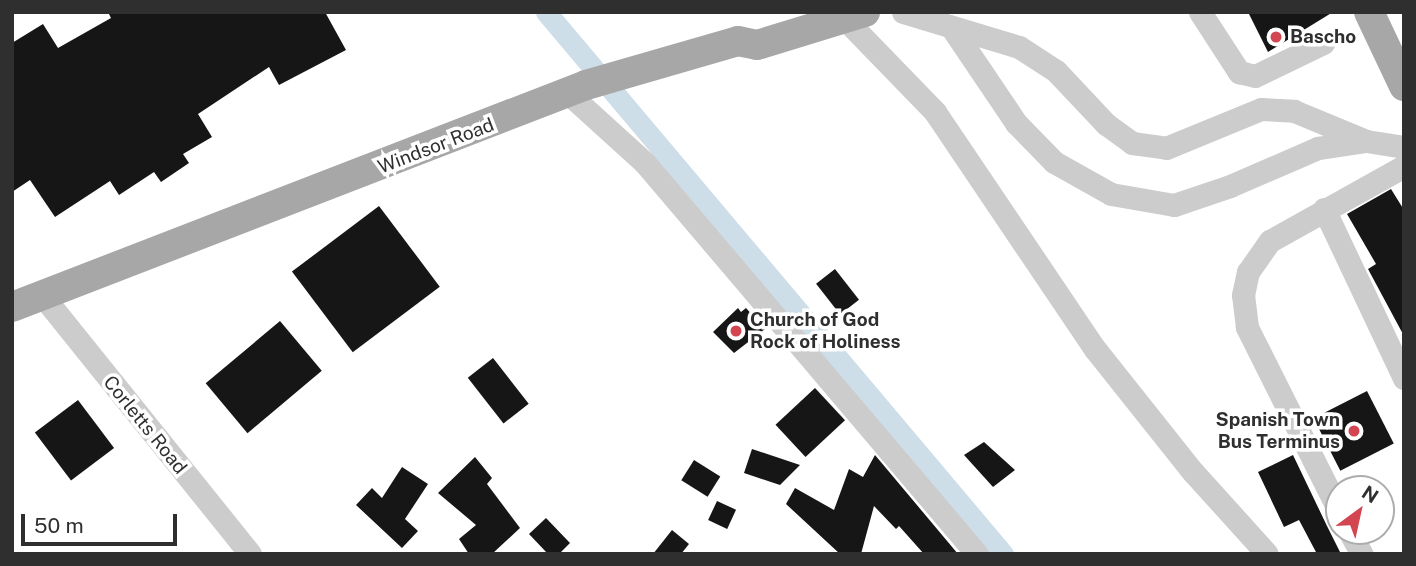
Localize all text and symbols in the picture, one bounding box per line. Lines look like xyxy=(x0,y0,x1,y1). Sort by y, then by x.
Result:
place label: Bascho xyxy=(1290,26,1356,48)
marker: Bascho xyxy=(1268,29,1284,45)
street label: Windsor Road xyxy=(375,113,497,179)
place label: Church of God Rock of Holiness xyxy=(750,309,901,353)
marker: Church of God Rock of Holiness xyxy=(728,323,744,339)
street label: Corletts Road xyxy=(98,371,192,479)
place label: Spanish Town Bus Terminus xyxy=(1216,409,1340,453)
marker: Spanish Town Bus Terminus xyxy=(1346,423,1362,439)
north arrow xyxy=(1325,475,1395,545)
text: N xyxy=(1358,481,1383,507)
scale bar xyxy=(24,500,180,544)
text: 50 m xyxy=(34,513,84,538)

